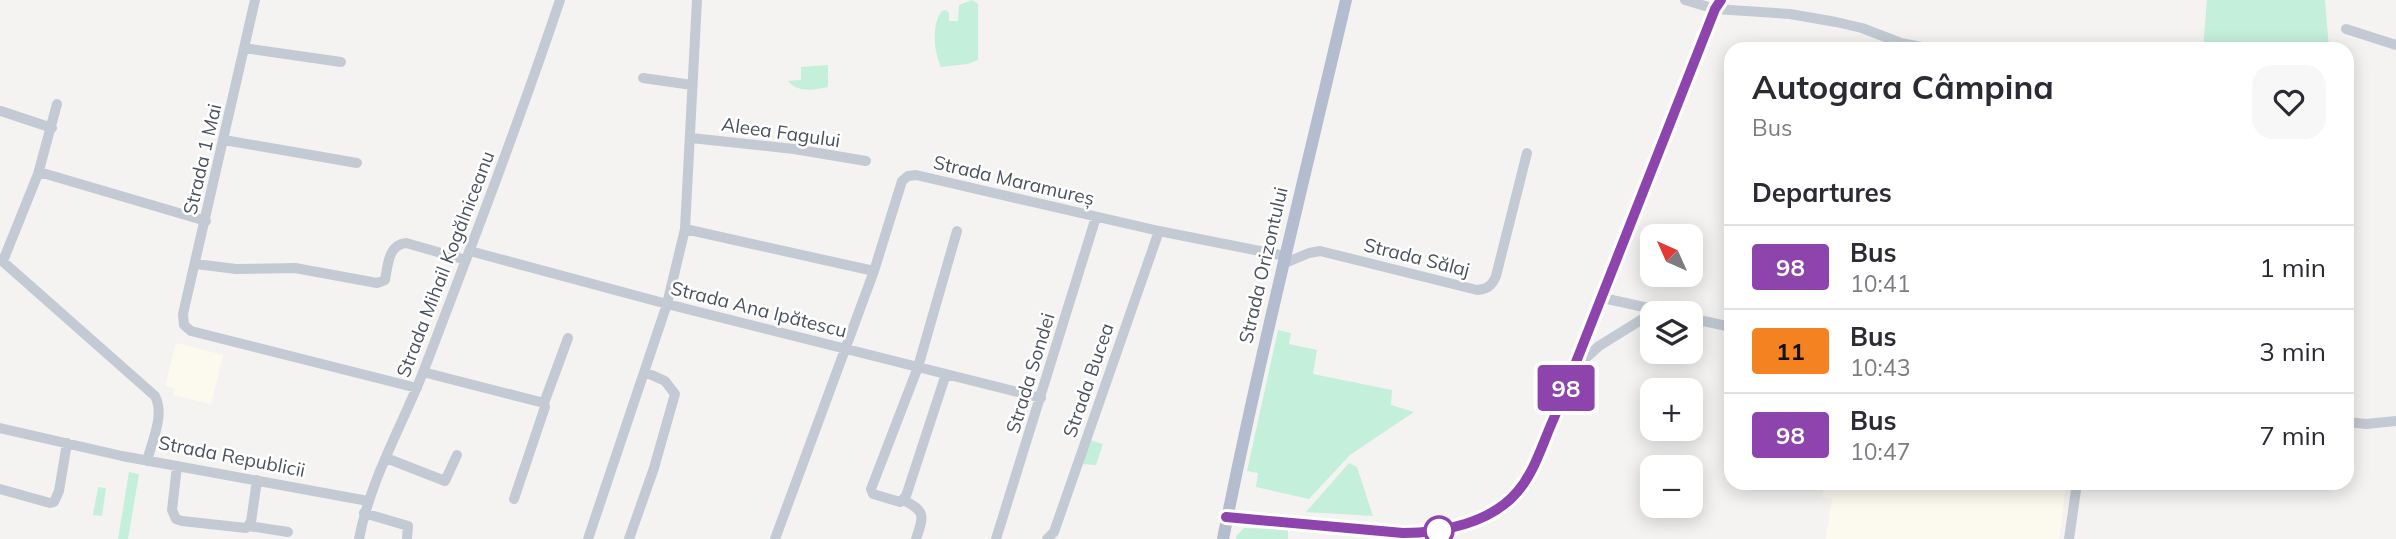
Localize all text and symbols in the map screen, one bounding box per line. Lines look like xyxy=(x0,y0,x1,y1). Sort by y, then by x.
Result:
button: heart xyxy=(2252,65,2326,139)
text: Autogara Câmpina xyxy=(1752,66,2054,107)
street label: Strada 1 Mai xyxy=(178,101,226,217)
street label: Aleea Fagului xyxy=(720,112,842,152)
text: Bus xyxy=(1752,113,1792,142)
street label: Strada Mihail Kogălniceanu xyxy=(391,147,499,381)
street label: Strada Maramureș xyxy=(931,150,1097,211)
text: Departures xyxy=(1752,176,1892,209)
street label: Strada Orizontului xyxy=(1233,184,1293,346)
north arrow xyxy=(1640,224,1703,287)
map controls xyxy=(1640,224,1703,518)
street label: Strada Sălaj xyxy=(1362,232,1472,282)
text: Bus xyxy=(1850,236,1896,269)
text: 1 min xyxy=(2259,251,2326,284)
text: 98 xyxy=(1776,252,1805,282)
text: 10:41 xyxy=(1850,269,1910,298)
street label: Strada Ana Ipătescu xyxy=(669,276,849,342)
button: layers xyxy=(1640,301,1703,364)
street label: Strada Sondei xyxy=(1000,310,1060,436)
street label: Strada Bucea xyxy=(1057,320,1119,440)
text: Bus xyxy=(1850,320,1896,353)
text: 3 min xyxy=(2259,335,2326,368)
text: 11 xyxy=(1776,336,1805,366)
text: 10:43 xyxy=(1850,353,1910,382)
line badge: 98 xyxy=(1534,365,1598,411)
text: 98 xyxy=(1552,373,1580,403)
button: + xyxy=(1640,378,1703,441)
text: Bus xyxy=(1850,404,1896,437)
text: 7 min xyxy=(2259,419,2326,452)
text: 98 xyxy=(1776,420,1805,450)
street label: Strada Republicii xyxy=(157,430,307,482)
text: 10:47 xyxy=(1850,437,1910,466)
button: − xyxy=(1640,455,1703,518)
unlabelled marker xyxy=(1424,516,1454,539)

